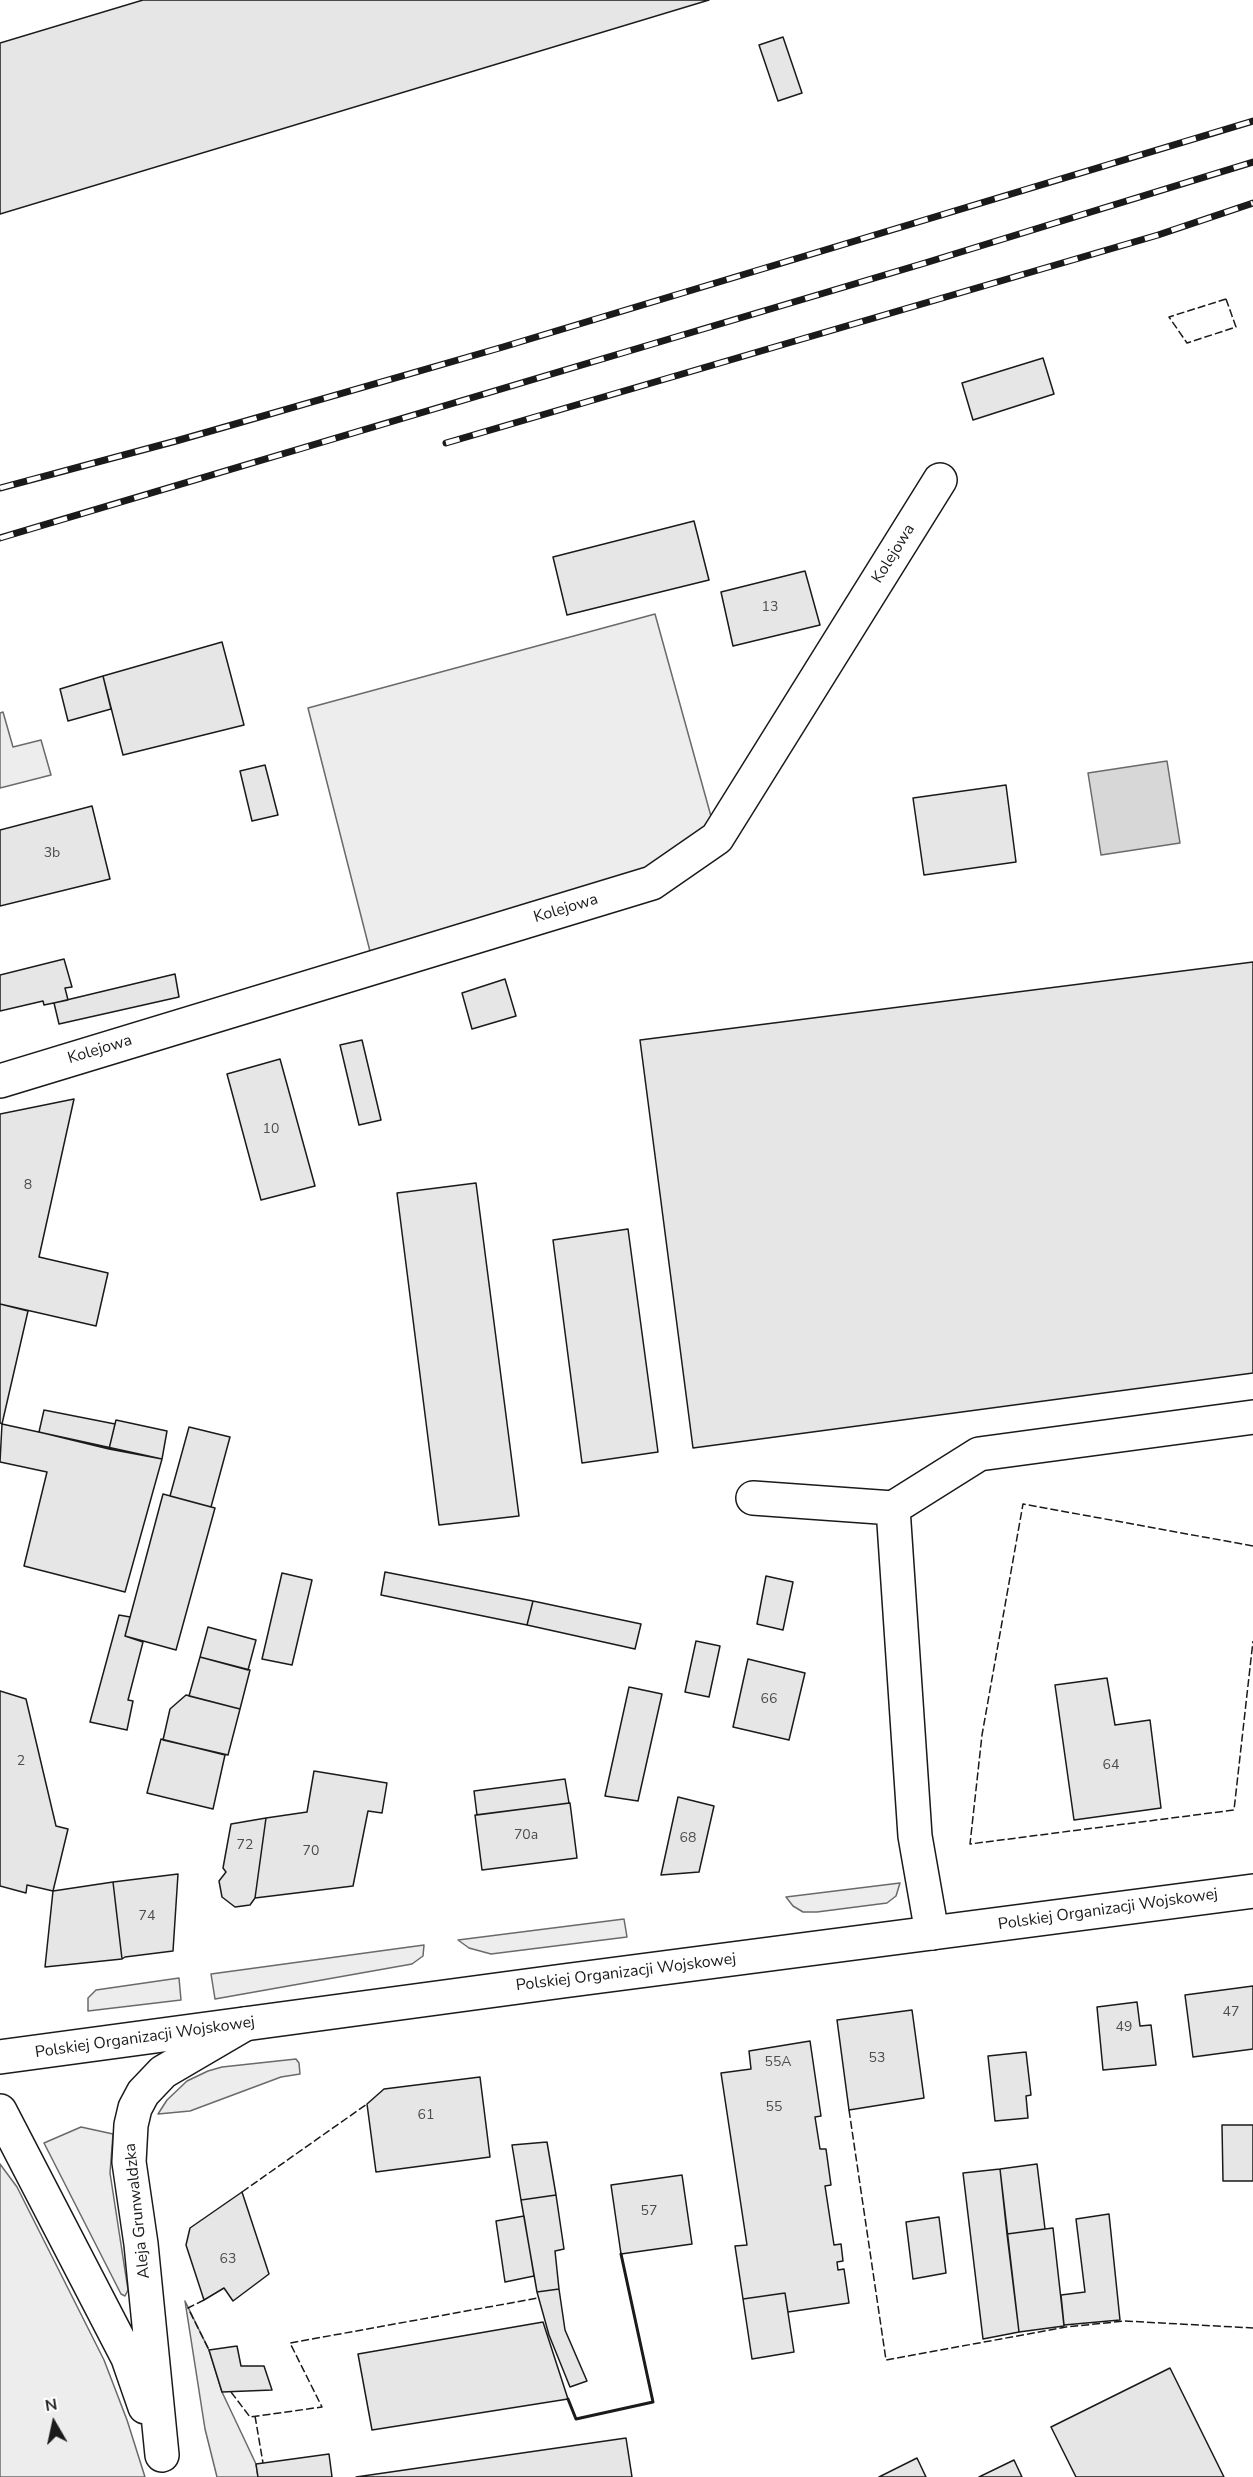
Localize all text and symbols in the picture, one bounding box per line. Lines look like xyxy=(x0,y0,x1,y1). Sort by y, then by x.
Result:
street label: Kolejowa xyxy=(868,521,920,587)
house number: 13 xyxy=(762,600,778,616)
house number: 3b xyxy=(44,846,60,862)
street label: Kolejowa xyxy=(532,890,600,928)
street label: Kolejowa xyxy=(66,1031,134,1069)
house number: 10 xyxy=(263,1122,279,1138)
house number: 8 xyxy=(24,1178,32,1194)
house number: 66 xyxy=(761,1692,777,1708)
house number: 2 xyxy=(17,1754,25,1770)
house number: 64 xyxy=(1103,1758,1119,1774)
house number: 70a xyxy=(514,1828,538,1844)
house number: 68 xyxy=(680,1831,696,1847)
house number: 72 xyxy=(237,1838,253,1854)
house number: 70 xyxy=(303,1844,319,1860)
street label: Polskiej Organizacji Wojskowej xyxy=(997,1885,1219,1935)
house number: 74 xyxy=(139,1909,155,1925)
street label: Polskiej Organizacji Wojskowej xyxy=(515,1950,737,1996)
house number: 47 xyxy=(1223,2005,1239,2021)
street label: Polskiej Organizacji Wojskowej xyxy=(34,2013,256,2063)
house number: 49 xyxy=(1116,2020,1132,2036)
house number: 53 xyxy=(869,2051,885,2067)
house number: 55A xyxy=(764,2055,792,2071)
house number: 55 xyxy=(766,2100,782,2116)
house number: 61 xyxy=(418,2108,434,2124)
street label: Aleja Grunwaldzka xyxy=(121,2142,155,2280)
house number: 57 xyxy=(641,2204,657,2220)
house number: 63 xyxy=(220,2252,236,2268)
north arrow xyxy=(24,2393,84,2453)
text: N xyxy=(44,2393,59,2417)

